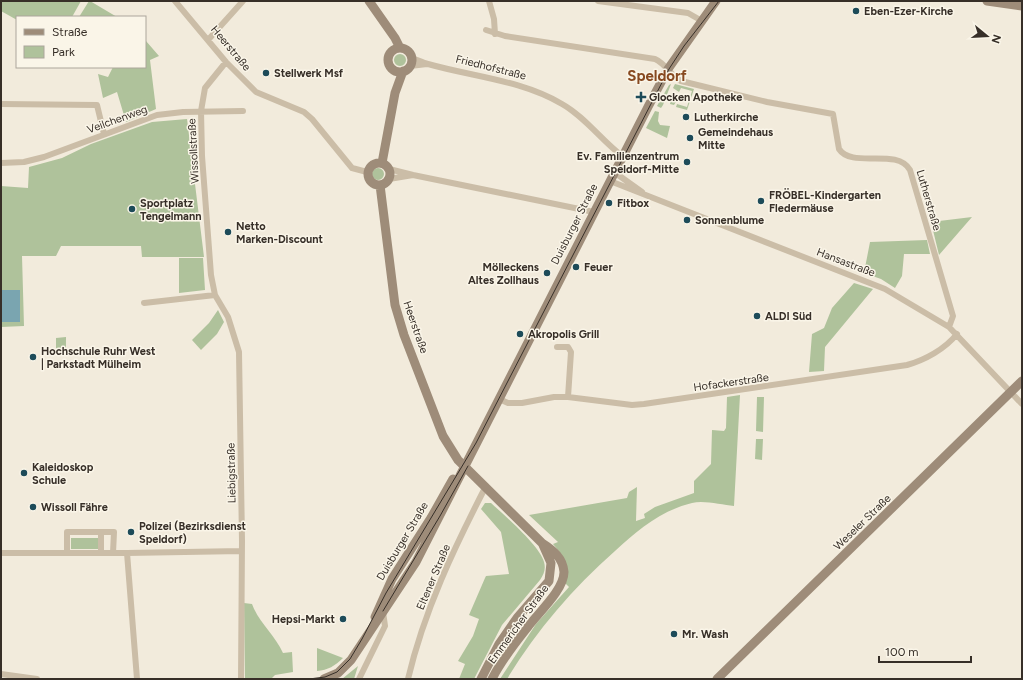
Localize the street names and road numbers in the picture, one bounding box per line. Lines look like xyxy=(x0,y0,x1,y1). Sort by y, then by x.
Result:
street label: Heerstraße xyxy=(208,23,253,73)
street label: Friedhofstraße xyxy=(454,52,527,82)
street label: Veilchenweg xyxy=(85,103,149,136)
street label: Wissollstraße xyxy=(185,118,202,184)
street label: Lutherstraße xyxy=(914,168,943,232)
street label: Duisburger Straße xyxy=(548,182,600,267)
street label: Hansastraße xyxy=(815,245,877,280)
street label: Heerstraße xyxy=(400,299,431,355)
street label: Hofackerstraße xyxy=(693,371,770,394)
street label: Liebigstraße xyxy=(224,443,239,503)
street label: Weseler Straße xyxy=(831,492,894,553)
street label: Duisburger Straße xyxy=(374,500,431,583)
street label: Eltener Straße xyxy=(414,542,453,612)
street label: Emmericher Straße xyxy=(485,582,551,666)

